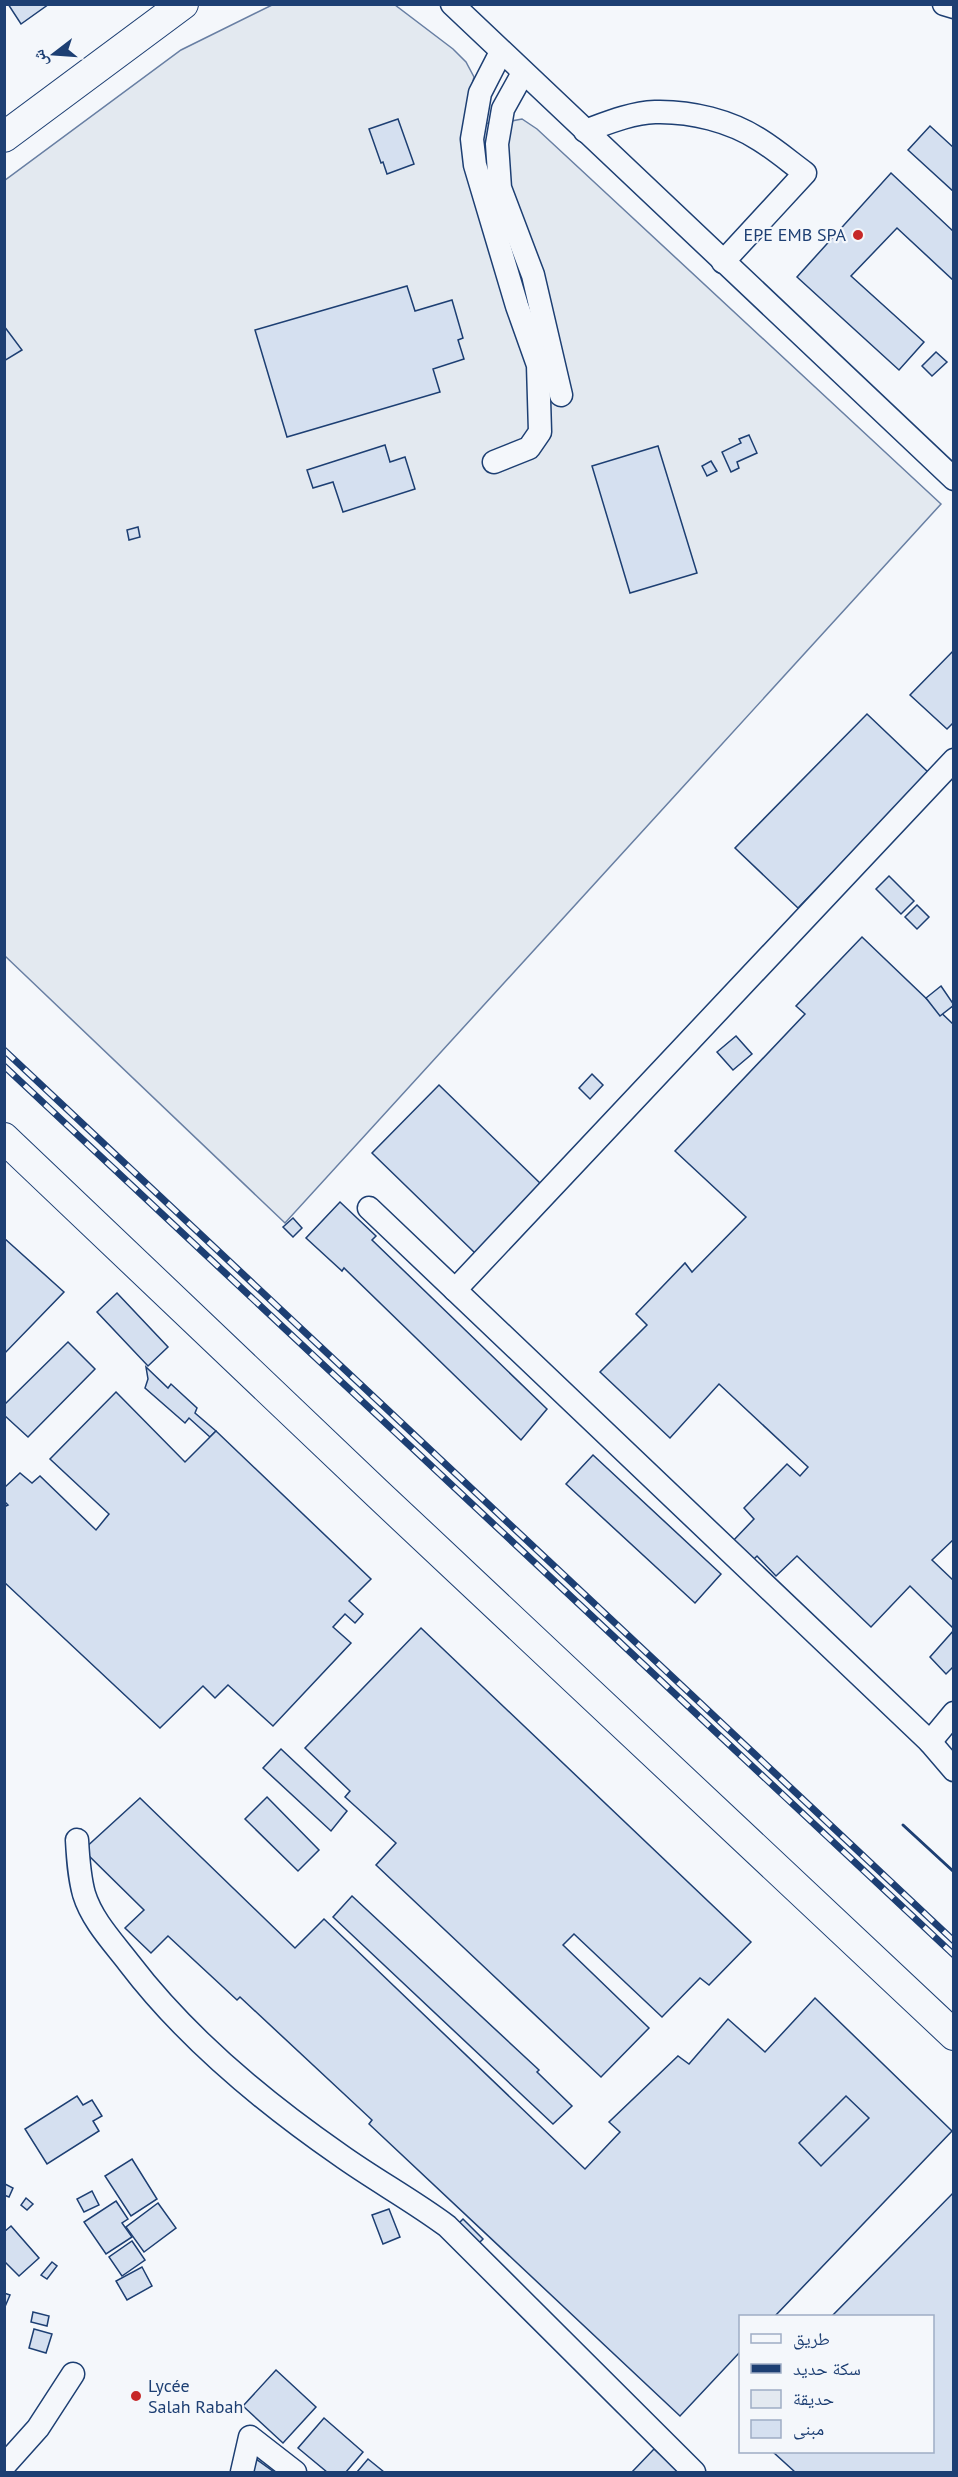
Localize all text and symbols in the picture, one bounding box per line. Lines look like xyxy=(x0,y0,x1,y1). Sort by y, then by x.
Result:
north arrow xyxy=(24,24,84,84)
text: ش xyxy=(28,47,52,69)
place label: EPE EMB SPA xyxy=(744,223,846,246)
marker: EPE EMB SPA xyxy=(851,228,865,242)
legend xyxy=(739,2315,934,2453)
text: طريق xyxy=(793,2327,830,2350)
text: سكة حديد xyxy=(793,2357,861,2380)
place label: Lycée Salah Rabah xyxy=(148,2374,243,2418)
text: حديقة xyxy=(793,2387,834,2410)
marker: Lycée Salah Rabah xyxy=(129,2389,143,2403)
text: مبنى xyxy=(793,2417,824,2440)

